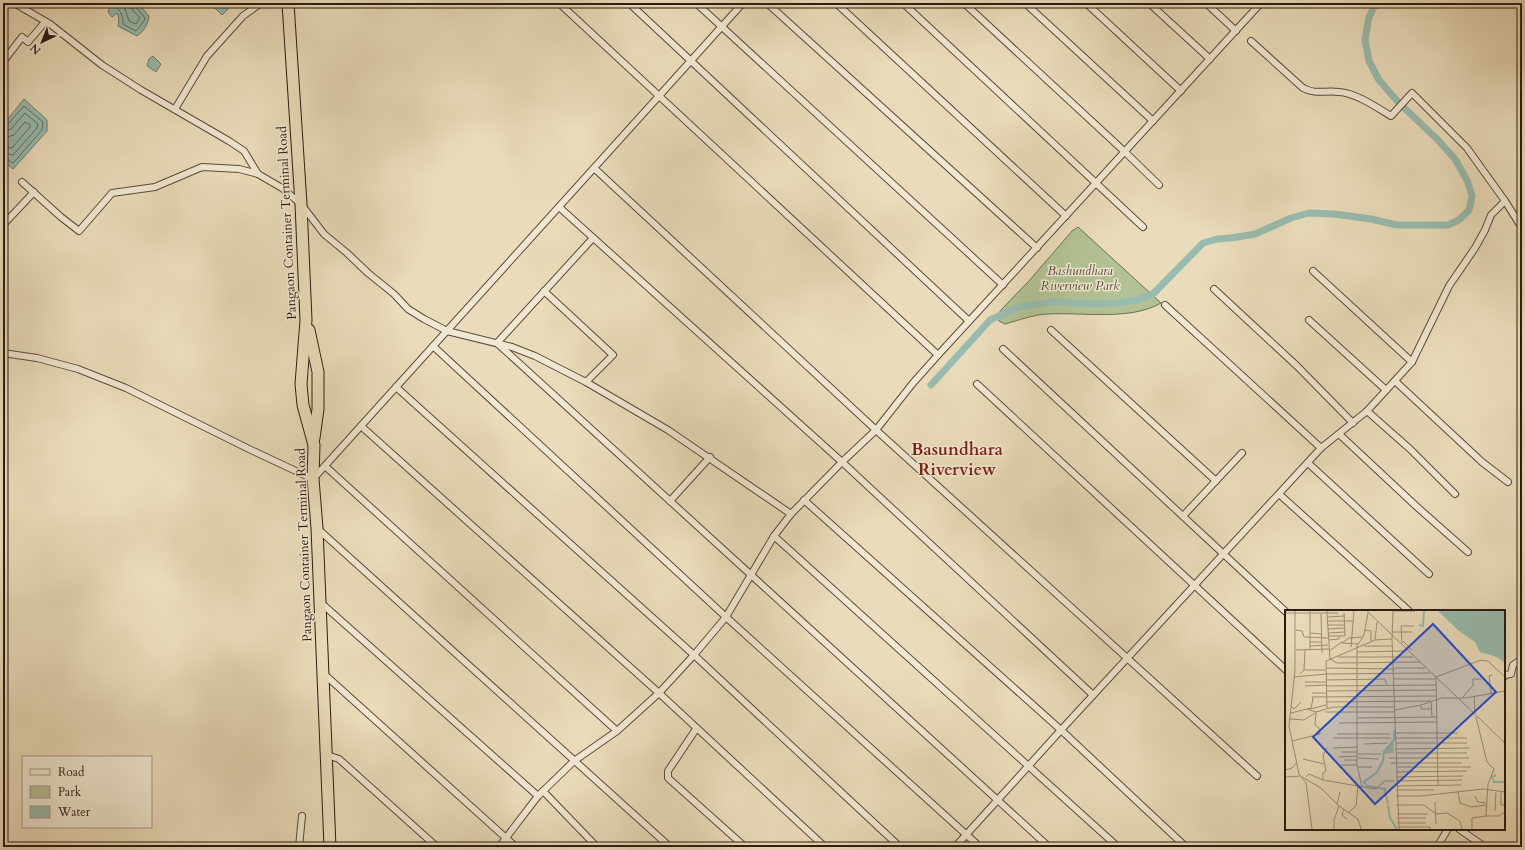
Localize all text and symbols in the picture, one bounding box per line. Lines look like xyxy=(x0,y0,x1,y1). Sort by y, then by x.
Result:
north arrow xyxy=(22,22,62,62)
text: N xyxy=(27,40,44,58)
street label: Pangaon Container Terminal Road xyxy=(273,126,301,320)
park label: Bashundhara Riverview Park xyxy=(1040,262,1120,295)
district label: Basundhara Riverview xyxy=(911,438,1004,481)
street label: Pangaon Container Terminal Road xyxy=(292,448,316,642)
inset map xyxy=(1285,610,1505,830)
legend xyxy=(22,756,152,828)
text: Road xyxy=(58,764,85,780)
text: Park xyxy=(58,784,82,800)
text: Water xyxy=(57,804,91,820)

